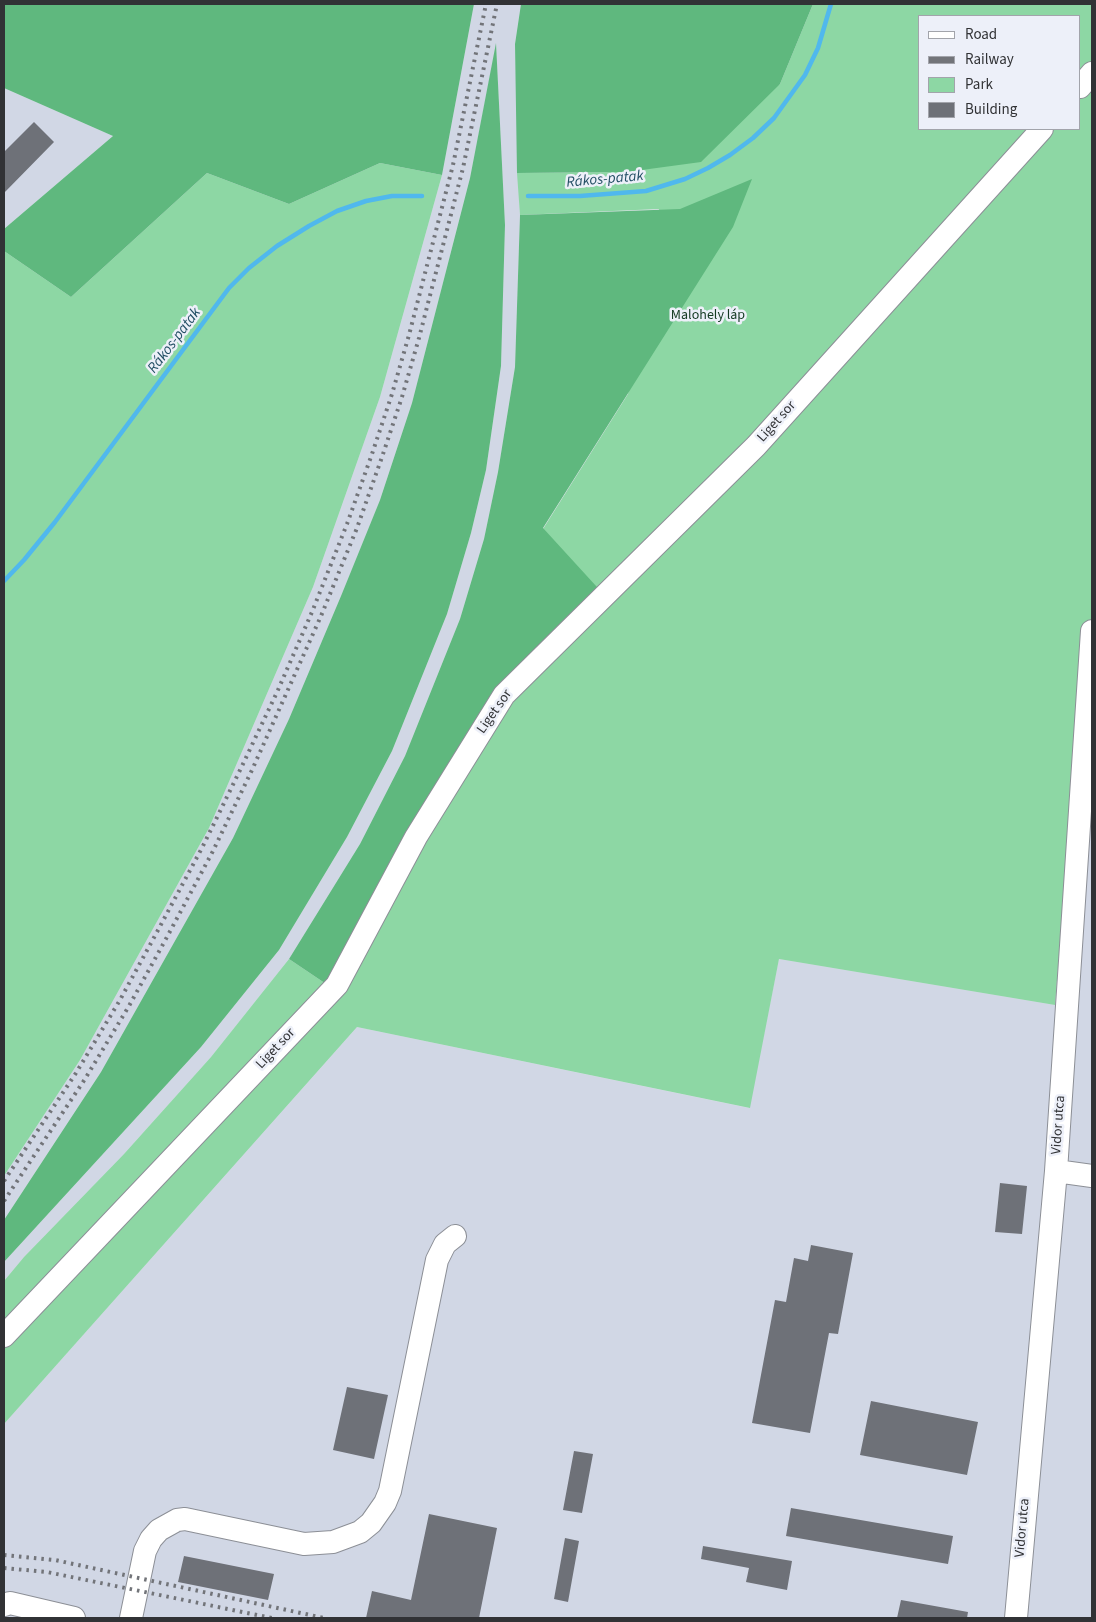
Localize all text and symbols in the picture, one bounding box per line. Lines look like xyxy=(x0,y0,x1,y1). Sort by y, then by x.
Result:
legend xyxy=(918,15,1081,130)
text: Road xyxy=(965,24,997,45)
text: Railway xyxy=(965,49,1014,70)
text: Park xyxy=(965,74,993,95)
text: Building xyxy=(965,99,1017,120)
water label: Rákos-patak xyxy=(566,168,644,192)
water label: Rákos-patak xyxy=(145,305,205,377)
park label: Malohely láp xyxy=(671,308,745,324)
street label: Liget sor xyxy=(754,398,800,446)
street label: Liget sor xyxy=(474,687,516,737)
street label: Liget sor xyxy=(253,1025,299,1073)
street label: Vidor utca xyxy=(1049,1095,1069,1155)
street label: Vidor utca xyxy=(1012,1498,1034,1558)

